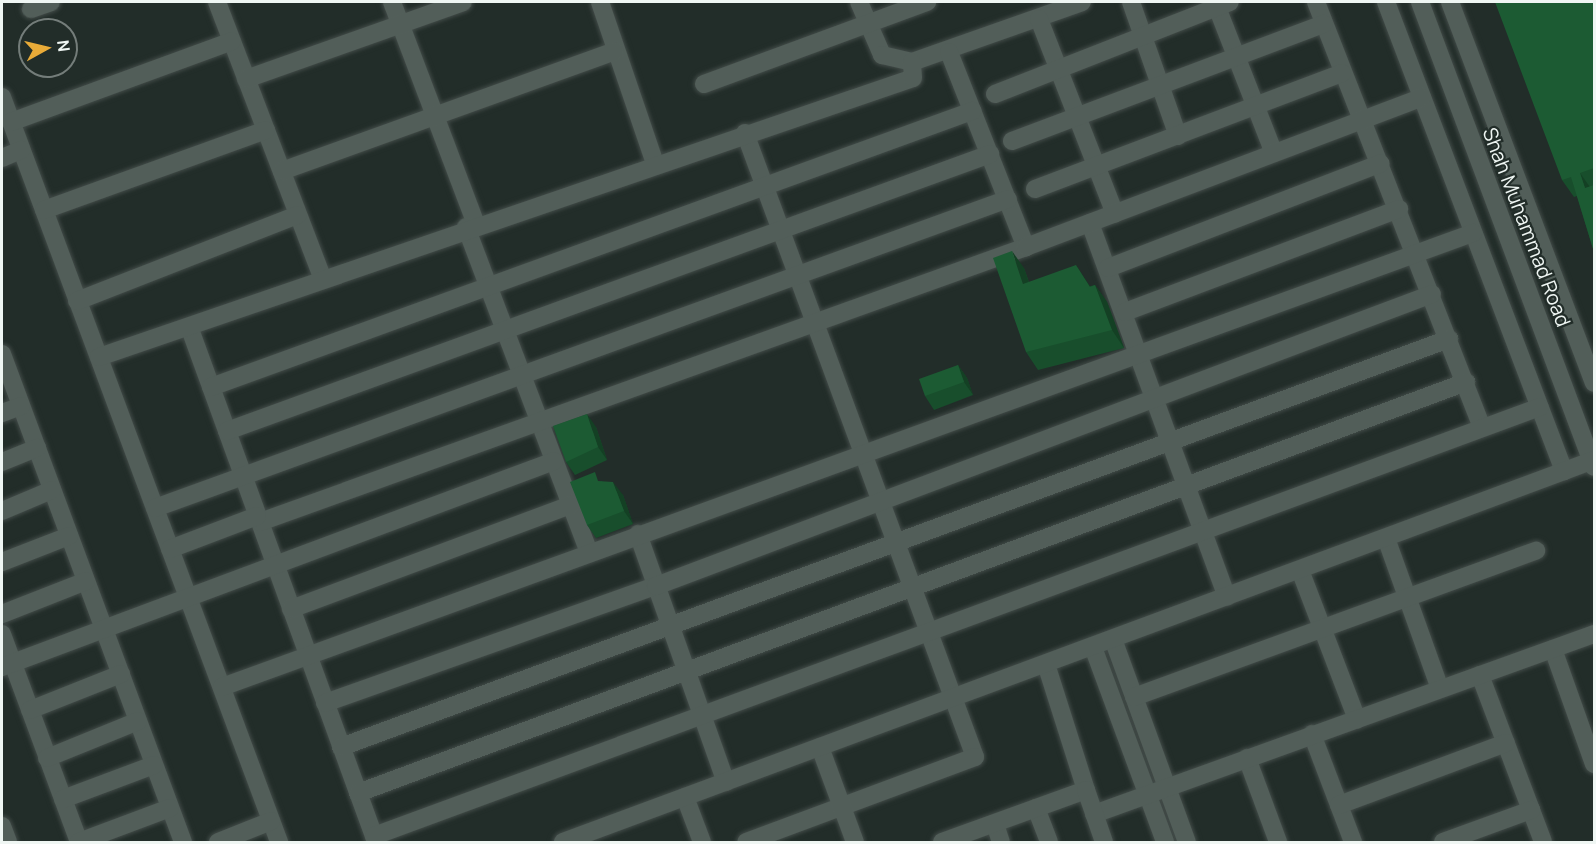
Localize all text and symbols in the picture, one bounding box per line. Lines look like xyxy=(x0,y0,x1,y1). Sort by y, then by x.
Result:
north arrow xyxy=(18,18,78,78)
text: N xyxy=(52,39,76,53)
street label: Shah Muhammad Road xyxy=(1478,124,1576,330)

